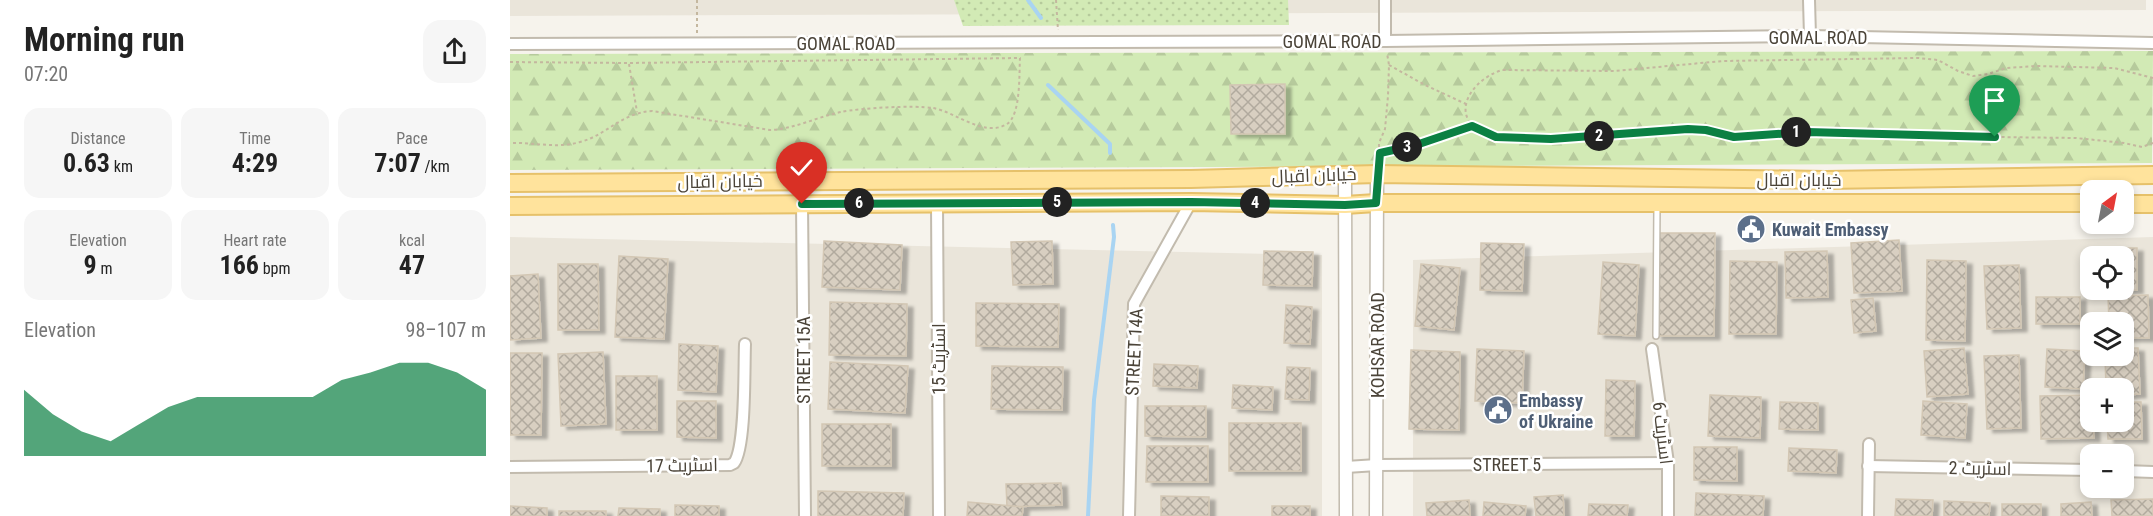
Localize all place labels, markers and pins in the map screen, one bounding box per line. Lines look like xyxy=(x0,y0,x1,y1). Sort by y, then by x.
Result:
pin xyxy=(1969,75,2020,137)
pin: 1 xyxy=(1781,117,1811,147)
pin: 2 xyxy=(1584,121,1614,151)
pin: 3 xyxy=(1392,132,1422,162)
pin xyxy=(776,142,827,204)
pin: 5 xyxy=(1042,187,1072,217)
pin: 6 xyxy=(844,188,874,218)
pin: 4 xyxy=(1240,188,1270,218)
public building icon: Kuwait Embassy xyxy=(1735,213,1767,245)
place label: Kuwait Embassy xyxy=(1772,219,1889,240)
place label: Embassy of Ukraine xyxy=(1519,390,1593,432)
public building icon: Embassy of Ukraine xyxy=(1482,394,1514,426)

